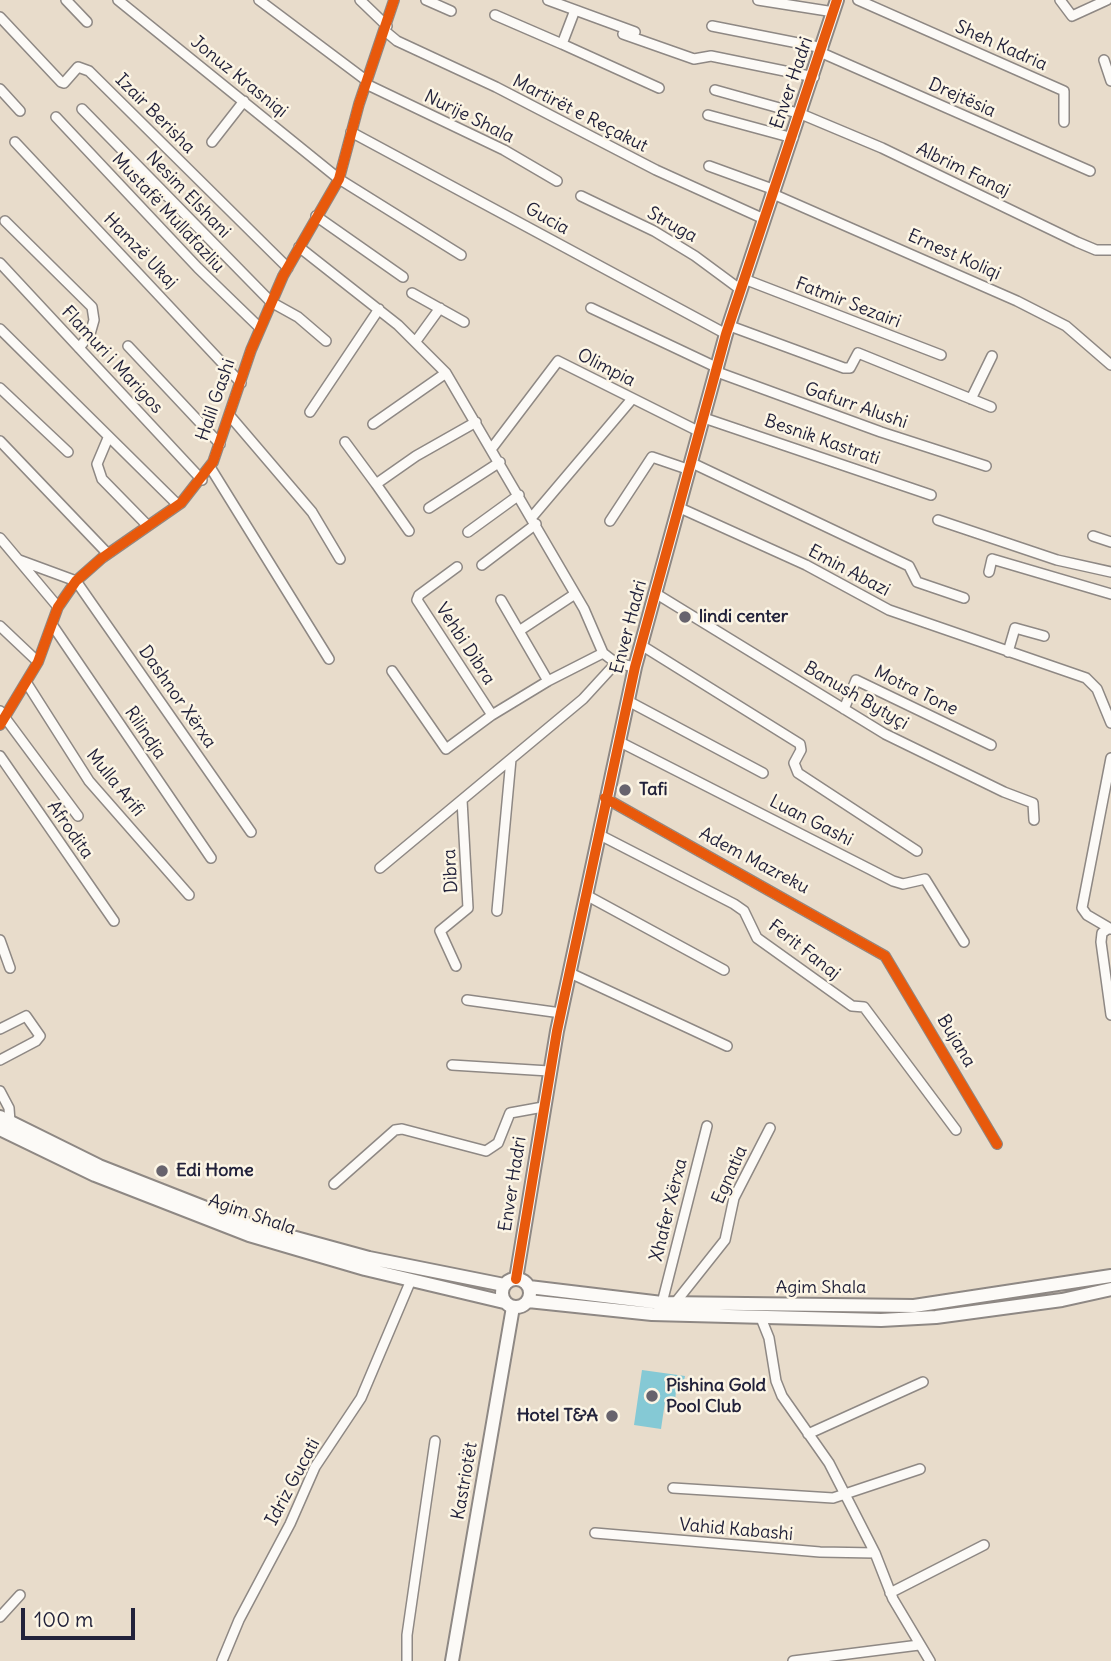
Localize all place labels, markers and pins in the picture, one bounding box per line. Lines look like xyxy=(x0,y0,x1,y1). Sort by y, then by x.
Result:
place label: lindi center xyxy=(699,606,788,628)
marker: lindi center xyxy=(677,609,693,625)
place label: Tafi xyxy=(639,779,667,801)
marker: Tafi xyxy=(617,782,633,798)
place label: Edi Home xyxy=(176,1160,254,1182)
marker: Edi Home xyxy=(154,1163,170,1179)
place label: Pishina Gold Pool Club xyxy=(666,1375,766,1418)
marker: Pishina Gold Pool Club xyxy=(644,1388,660,1404)
place label: Hotel T&A xyxy=(517,1405,598,1427)
marker: Hotel T&A xyxy=(604,1408,620,1424)

